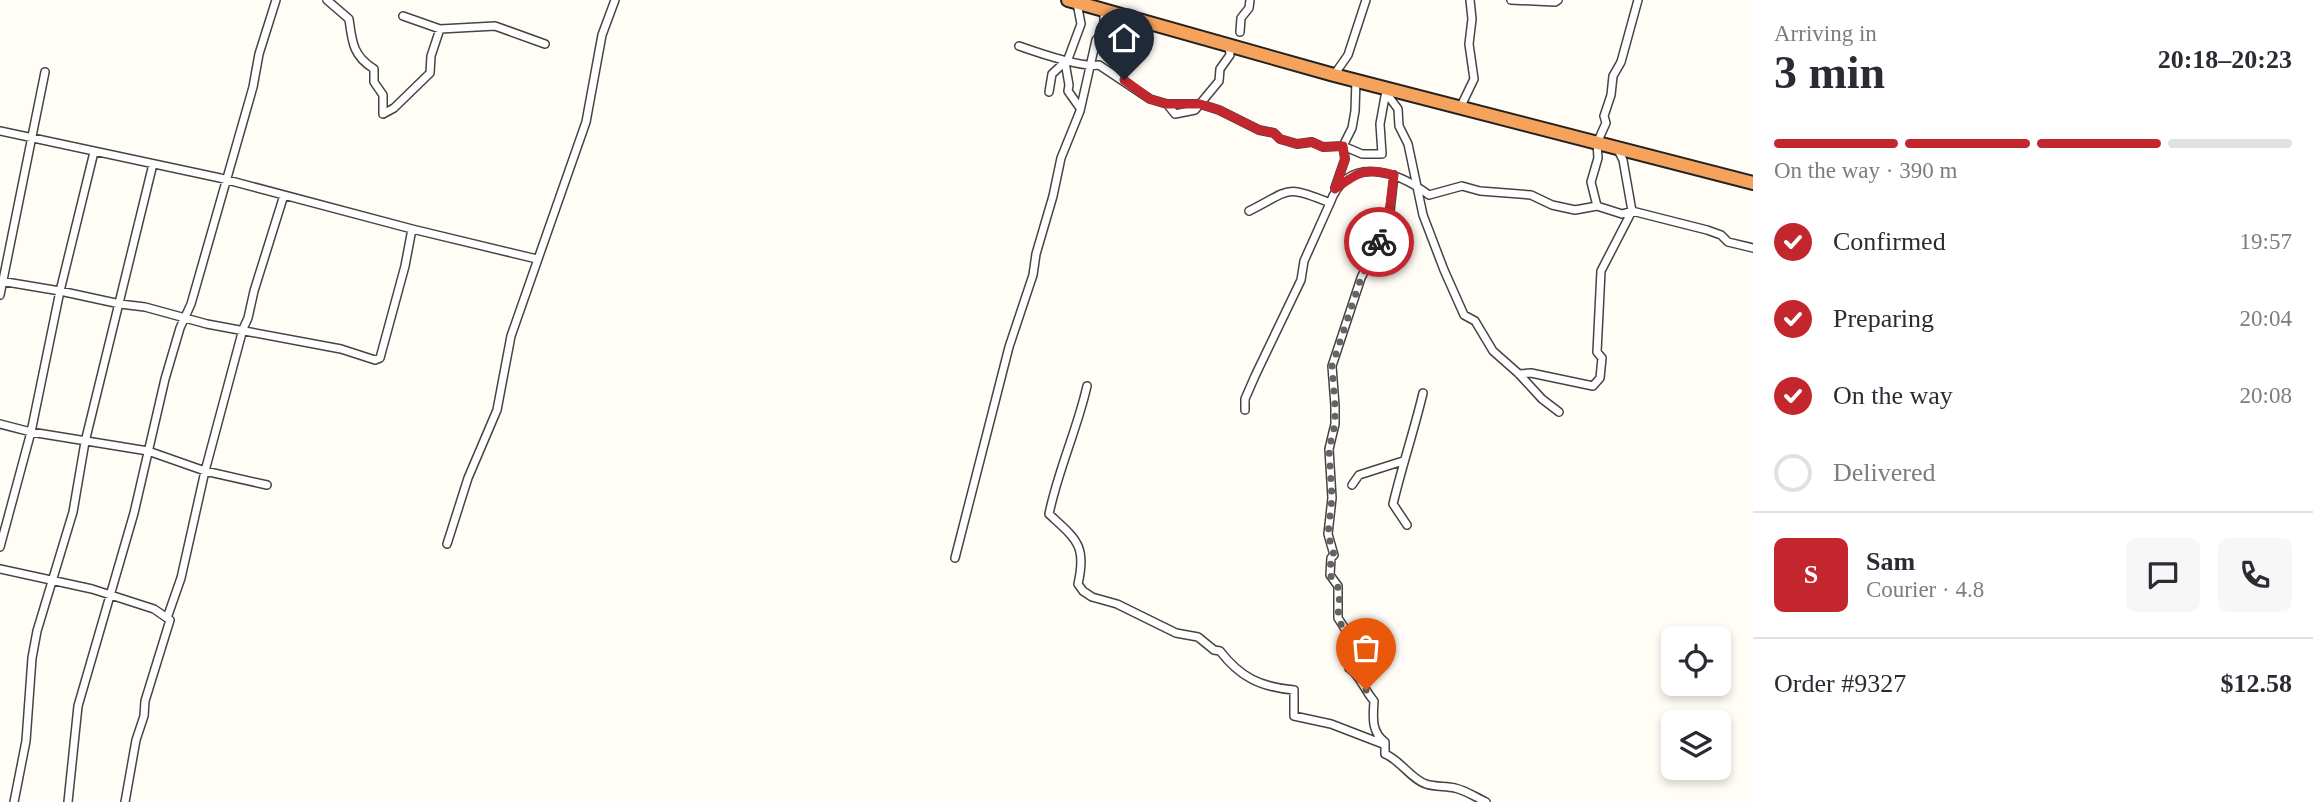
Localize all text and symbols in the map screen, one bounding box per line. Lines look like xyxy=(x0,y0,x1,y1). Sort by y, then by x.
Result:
pin xyxy=(1094,8,1154,80)
icon: home xyxy=(1105,19,1143,57)
text: Arriving in xyxy=(1774,21,1877,46)
text: 20:18–20:23 xyxy=(2158,45,2292,74)
text: 3 min xyxy=(1774,47,1885,98)
text: On the way · 390 m xyxy=(1774,158,1957,183)
courier xyxy=(1344,207,1414,277)
icon: bike xyxy=(1360,223,1398,261)
icon: check xyxy=(1774,223,1812,261)
text: Confirmed xyxy=(1833,227,1946,256)
text: 19:57 xyxy=(2240,229,2292,254)
icon: check xyxy=(1774,300,1812,338)
text: Preparing xyxy=(1833,304,1934,333)
text: 20:04 xyxy=(2240,306,2292,331)
icon: check xyxy=(1774,377,1812,415)
text: On the way xyxy=(1833,381,1953,410)
text: 20:08 xyxy=(2240,383,2292,408)
text: Delivered xyxy=(1833,458,1936,487)
button: chat xyxy=(2126,538,2200,612)
button: phone xyxy=(2218,538,2292,612)
text: Sam xyxy=(1866,547,1915,576)
text: S xyxy=(1804,560,1818,589)
text: Courier · 4.8 xyxy=(1866,577,1984,602)
pin xyxy=(1336,618,1396,690)
map controls xyxy=(1661,626,1731,780)
button: locate xyxy=(1661,626,1731,696)
icon: bag xyxy=(1347,629,1385,667)
text: Order #9327 xyxy=(1774,669,1906,698)
text: $12.58 xyxy=(2221,669,2292,698)
button: layers xyxy=(1661,710,1731,780)

